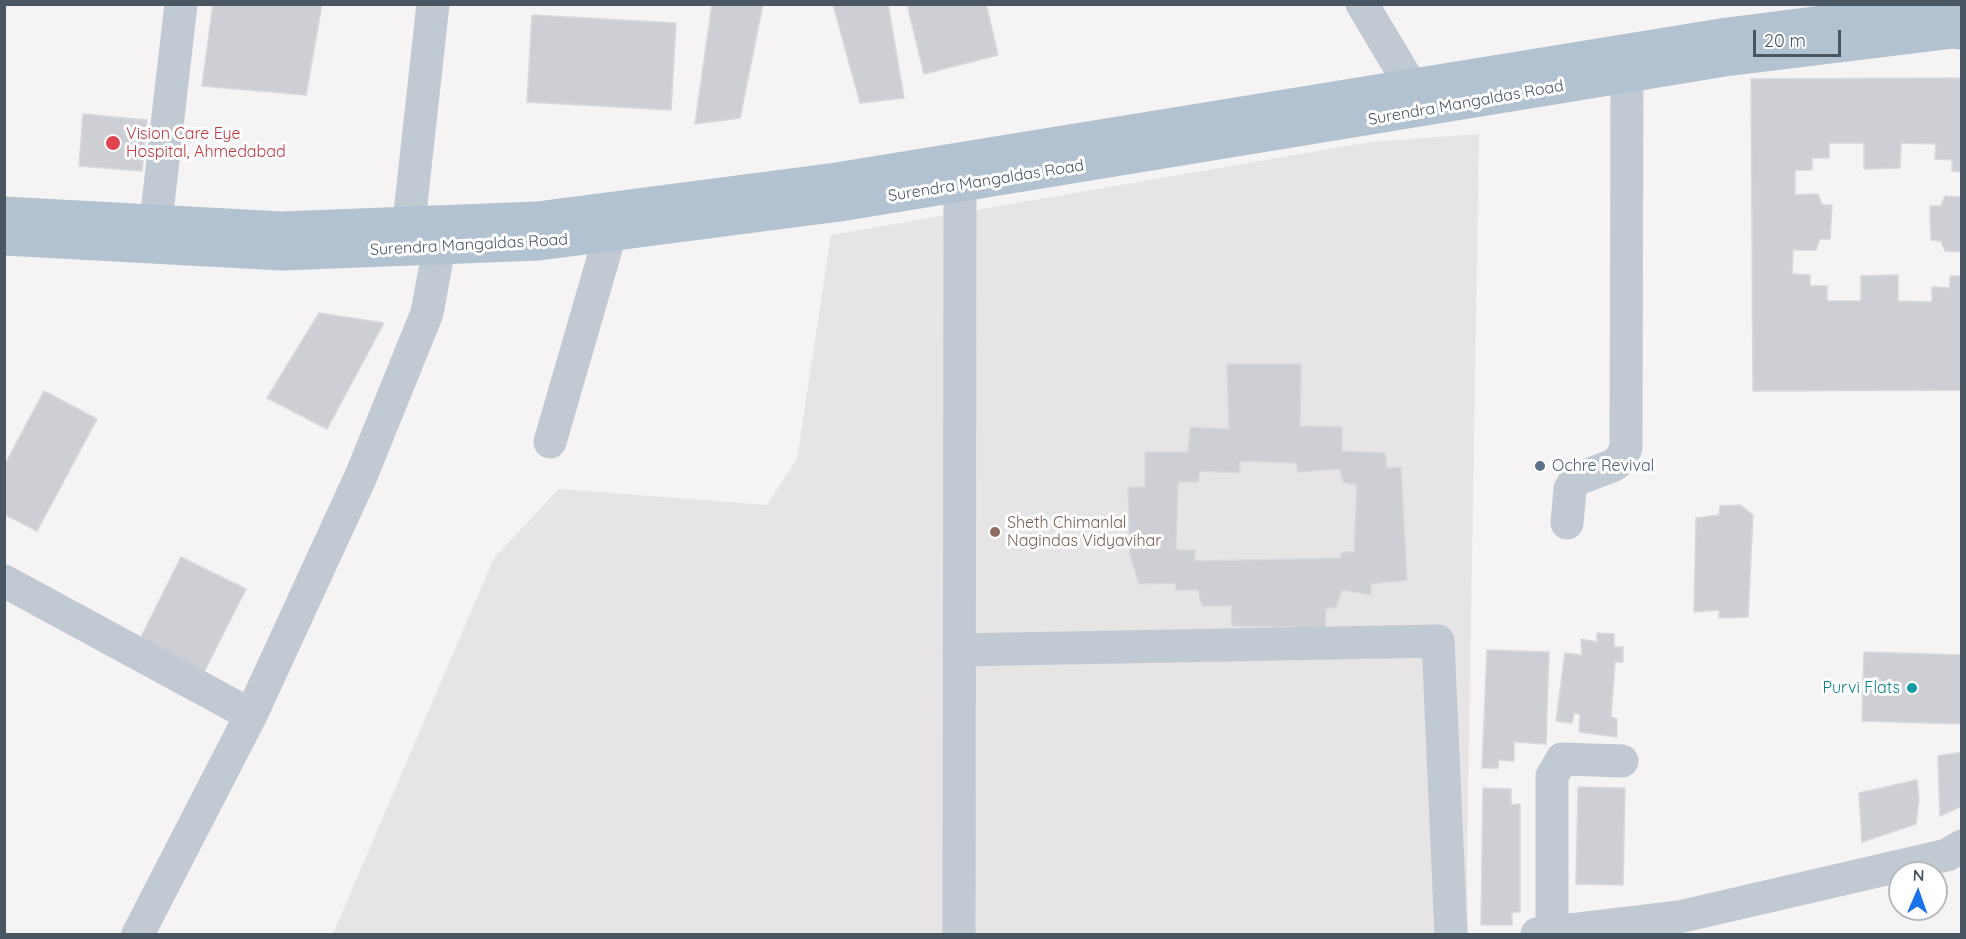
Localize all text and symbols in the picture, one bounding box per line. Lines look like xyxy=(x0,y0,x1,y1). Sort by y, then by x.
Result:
scale bar xyxy=(1756,18,1844,56)
text: 20 m xyxy=(1764,29,1806,52)
street label: Surendra Mangaldas Road xyxy=(1367,76,1565,130)
place label: Vision Care Eye Hospital, Ahmedabad xyxy=(126,124,286,162)
marker: Vision Care Eye Hospital, Ahmedabad xyxy=(104,134,122,152)
street label: Surendra Mangaldas Road xyxy=(887,156,1085,206)
street label: Surendra Mangaldas Road xyxy=(370,230,568,260)
place label: Ochre Revival xyxy=(1552,456,1654,476)
marker: Ochre Revival xyxy=(1533,459,1547,473)
place label: Sheth Chimanlal Nagindas Vidyavihar xyxy=(1007,513,1161,551)
marker: Sheth Chimanlal Nagindas Vidyavihar xyxy=(988,525,1002,539)
place label: Purvi Flats xyxy=(1823,678,1900,698)
marker: Purvi Flats xyxy=(1905,681,1919,695)
north arrow xyxy=(1888,861,1948,921)
text: N xyxy=(1912,865,1925,885)

